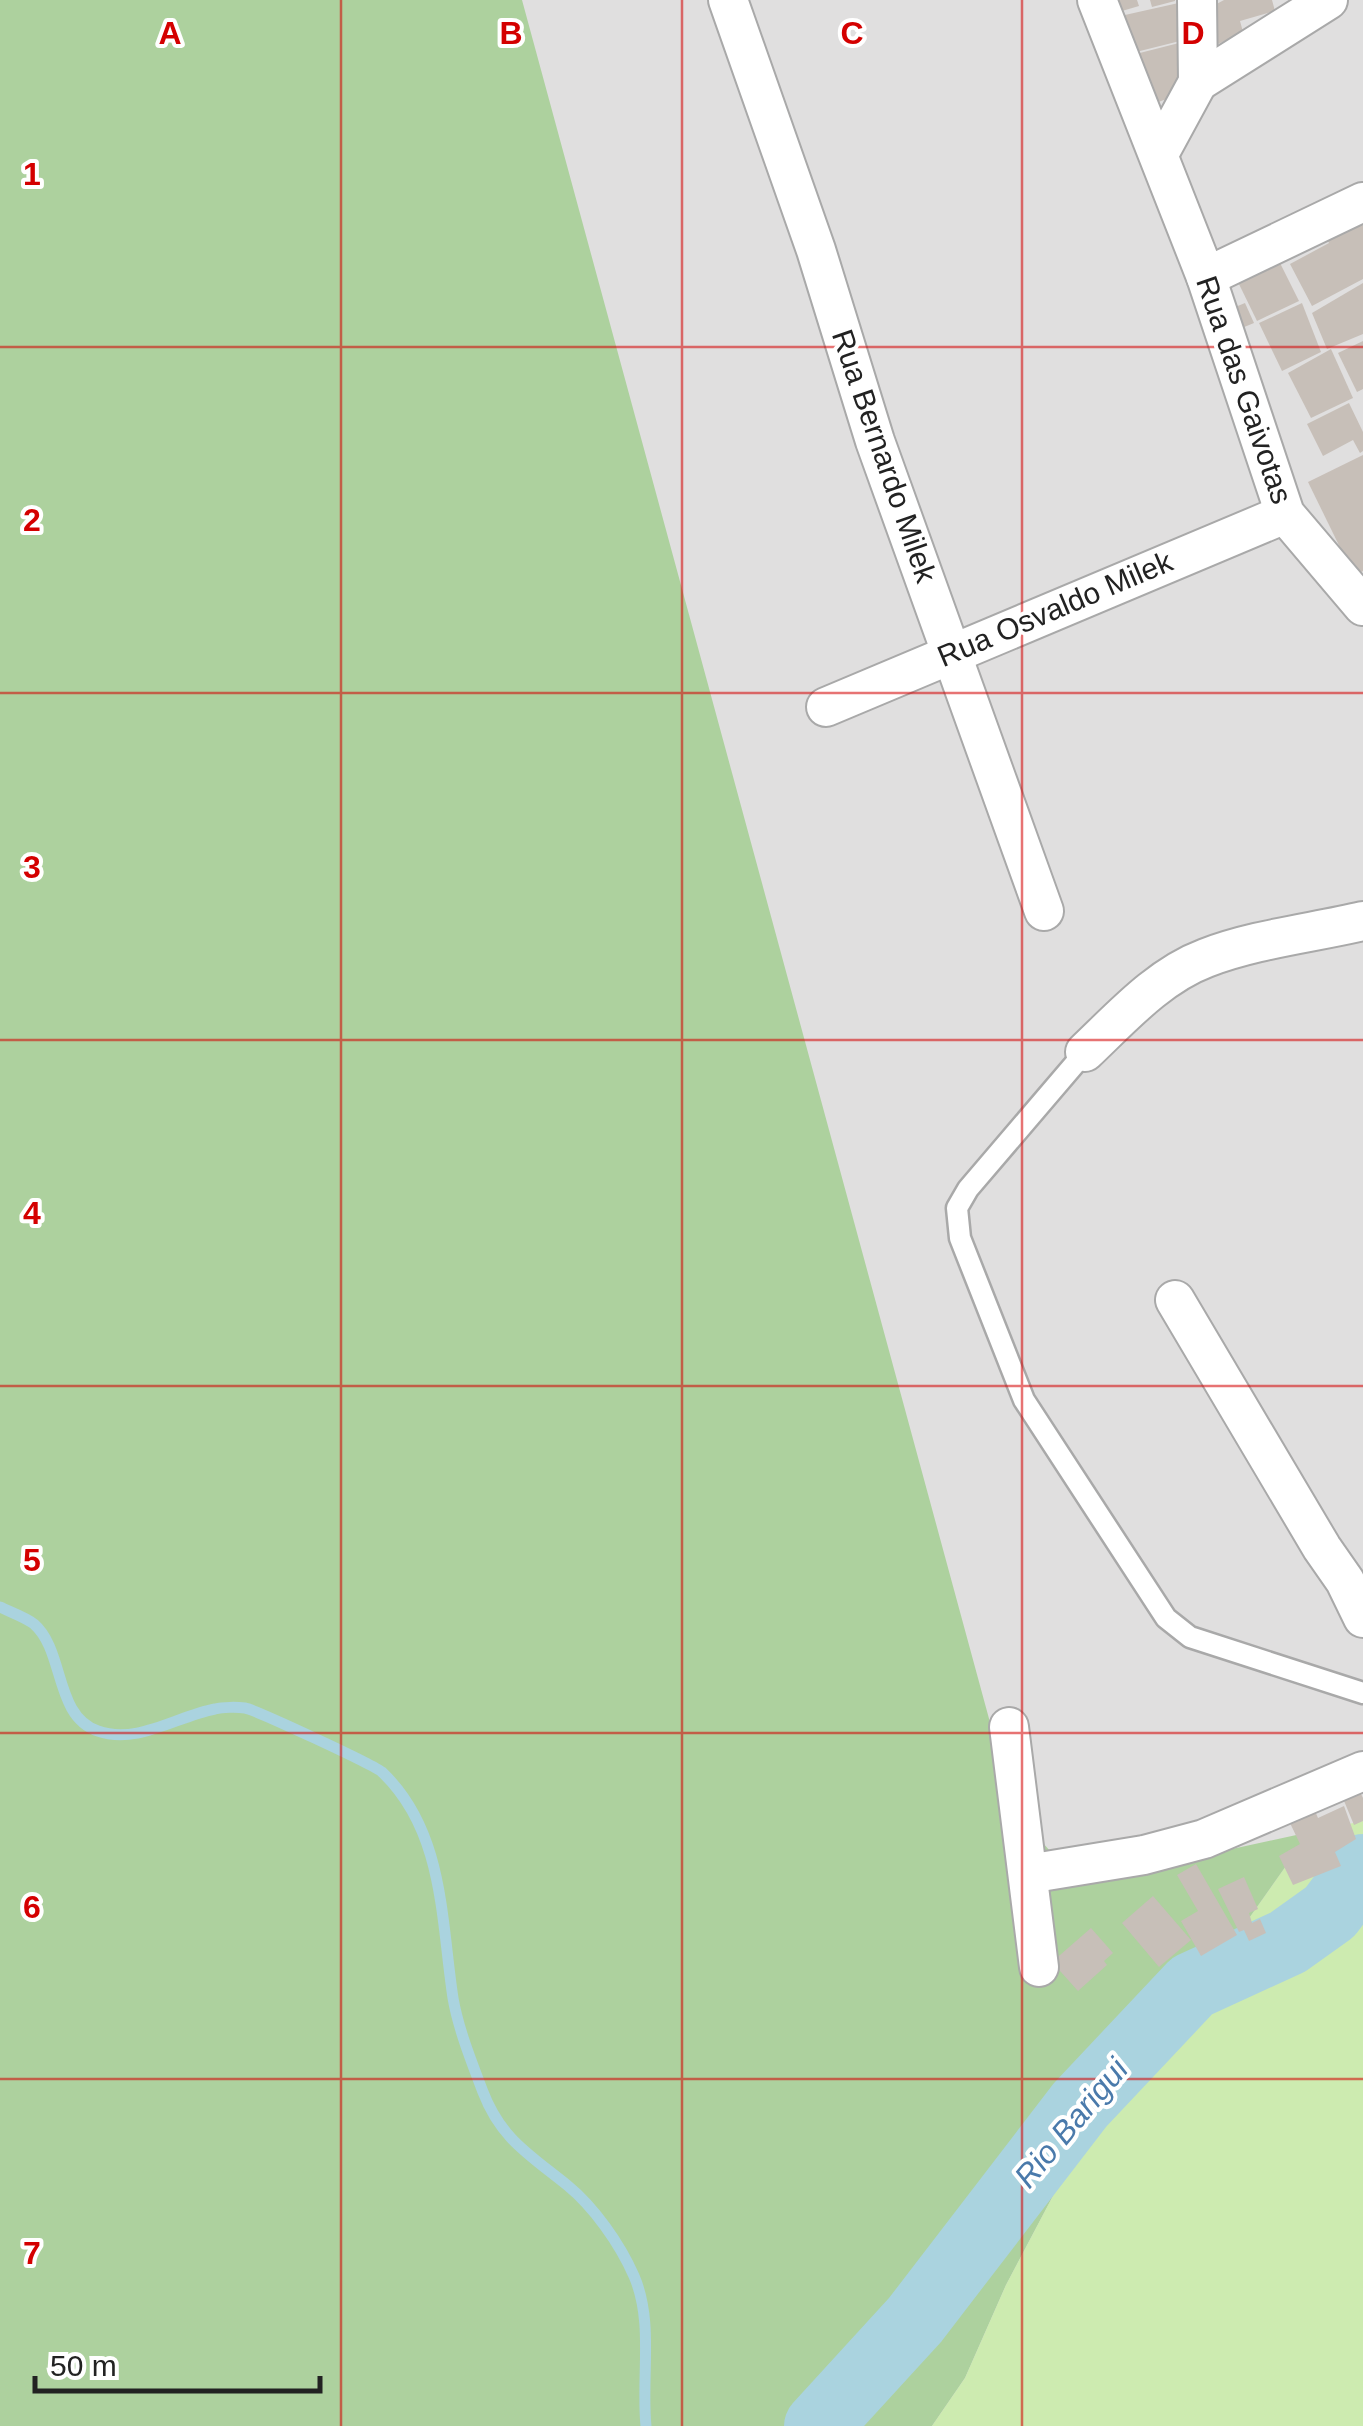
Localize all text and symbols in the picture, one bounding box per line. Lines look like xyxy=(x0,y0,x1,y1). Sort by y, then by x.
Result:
text: A xyxy=(158,15,182,51)
text: B xyxy=(499,15,523,51)
text: C xyxy=(840,15,864,51)
text: D xyxy=(1181,15,1205,51)
text: 1 xyxy=(23,156,41,192)
street label: Rua das Gaivotas xyxy=(1190,272,1299,508)
street label: Rua Bernardo Milek xyxy=(826,325,944,587)
text: 2 xyxy=(23,502,41,538)
street label: Rua Osvaldo Milek xyxy=(932,544,1178,673)
text: 3 xyxy=(23,849,41,885)
text: 4 xyxy=(23,1195,41,1231)
text: 5 xyxy=(23,1542,41,1578)
text: 6 xyxy=(23,1889,41,1925)
water label: Rio Barigui xyxy=(1007,2051,1136,2195)
text: 7 xyxy=(23,2235,41,2271)
scale bar xyxy=(35,2331,320,2393)
text: 50 m xyxy=(50,2349,117,2382)

